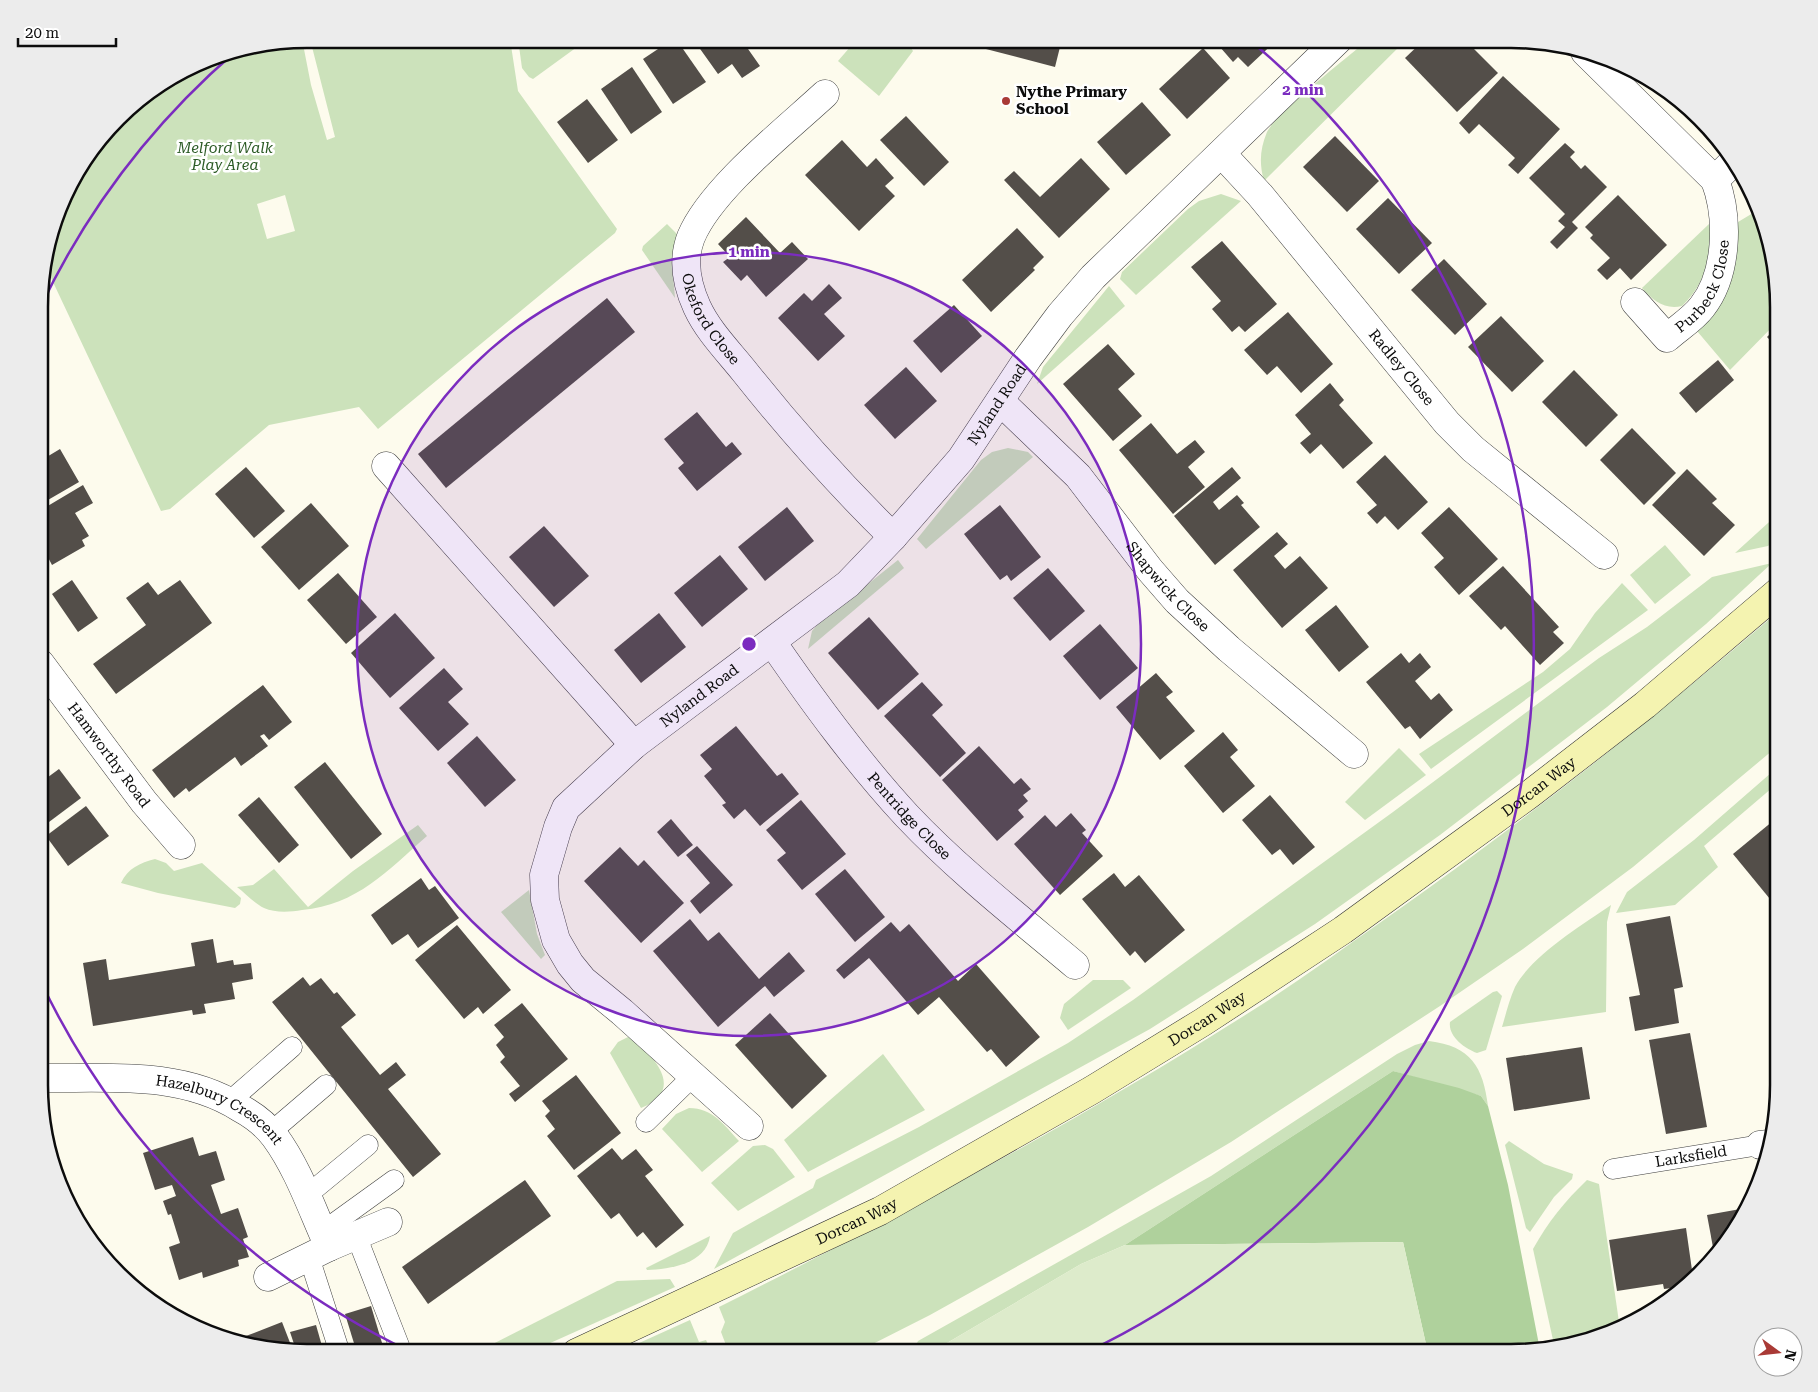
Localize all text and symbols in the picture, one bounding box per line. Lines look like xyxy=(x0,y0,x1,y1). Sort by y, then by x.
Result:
scale bar xyxy=(18,15,115,47)
text: 20 m xyxy=(25,24,60,42)
text: 2 min xyxy=(1282,81,1324,99)
place label: Nythe Primary School xyxy=(1016,83,1127,118)
marker: Nythe Primary School xyxy=(1000,95,1012,107)
park label: Melford Walk Play Area xyxy=(176,139,274,174)
street label: Purbeck Close xyxy=(1672,239,1733,337)
text: 1 min xyxy=(728,243,770,261)
street label: Okeford Close xyxy=(678,272,744,368)
street label: Radley Close xyxy=(1365,326,1438,409)
street label: Nyland Road xyxy=(964,360,1031,448)
street label: Shapwick Close xyxy=(1123,538,1213,635)
centre of rings xyxy=(740,635,758,653)
street label: Nyland Road xyxy=(656,660,742,731)
street label: Hamworthy Road xyxy=(64,699,154,811)
street label: Dorcan Way xyxy=(1498,753,1580,820)
street label: Pentridge Close xyxy=(864,769,955,864)
street label: Dorcan Way xyxy=(1165,987,1249,1050)
street label: Hazelbury Crescent xyxy=(154,1071,287,1148)
street label: Larksfield xyxy=(1654,1141,1729,1171)
street label: Dorcan Way xyxy=(813,1194,901,1249)
north arrow xyxy=(1753,1327,1803,1377)
text: N xyxy=(1781,1348,1800,1363)

